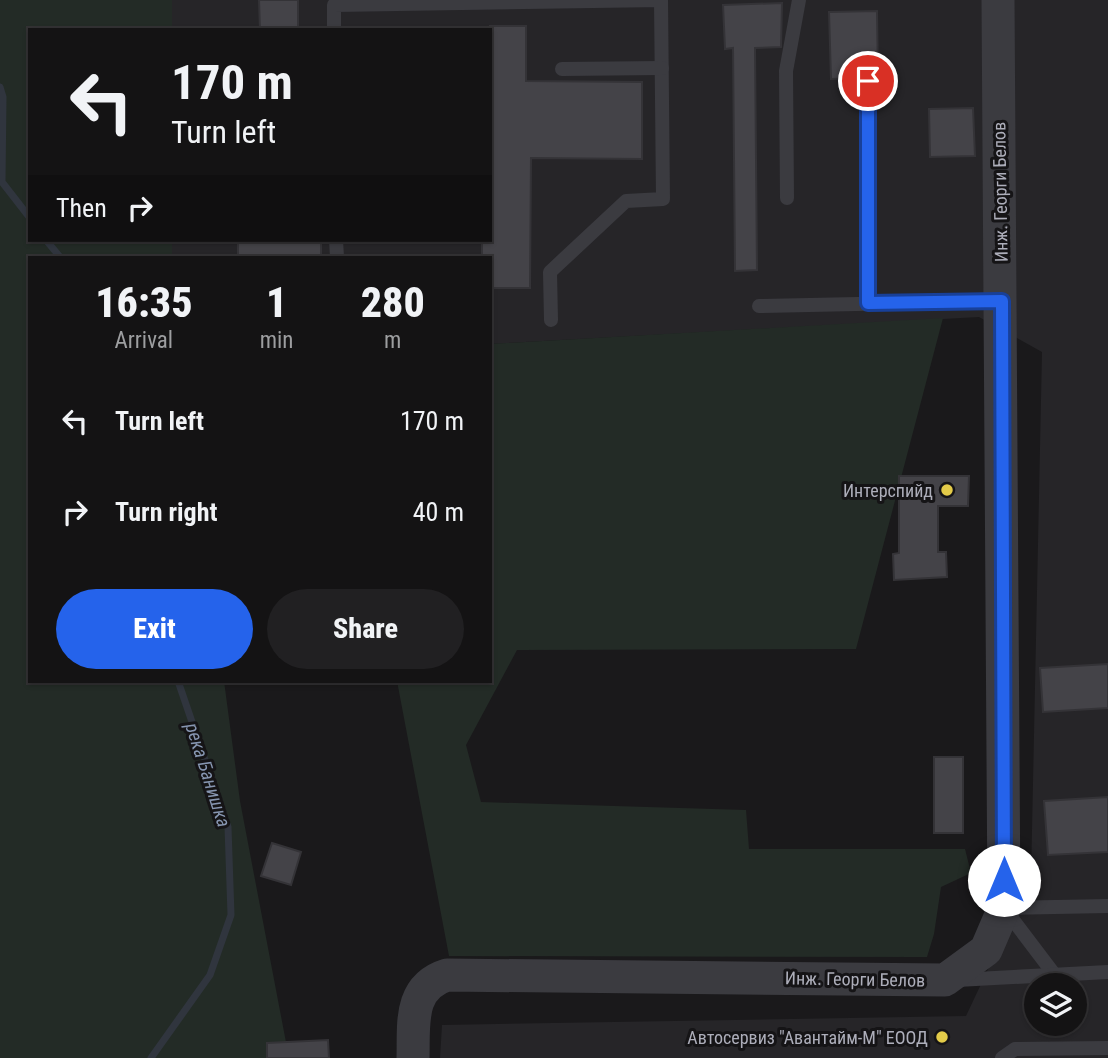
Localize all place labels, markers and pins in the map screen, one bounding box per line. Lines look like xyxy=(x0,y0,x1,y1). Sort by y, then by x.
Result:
pin xyxy=(838,51,898,111)
place label: Интерспийд xyxy=(843,480,933,501)
marker: Интерспийд xyxy=(939,482,955,498)
place label: Автосервиз "Авантайм-М" ЕООД xyxy=(687,1027,928,1048)
marker: Автосервиз "Авантайм-М" ЕООД xyxy=(934,1029,950,1045)

